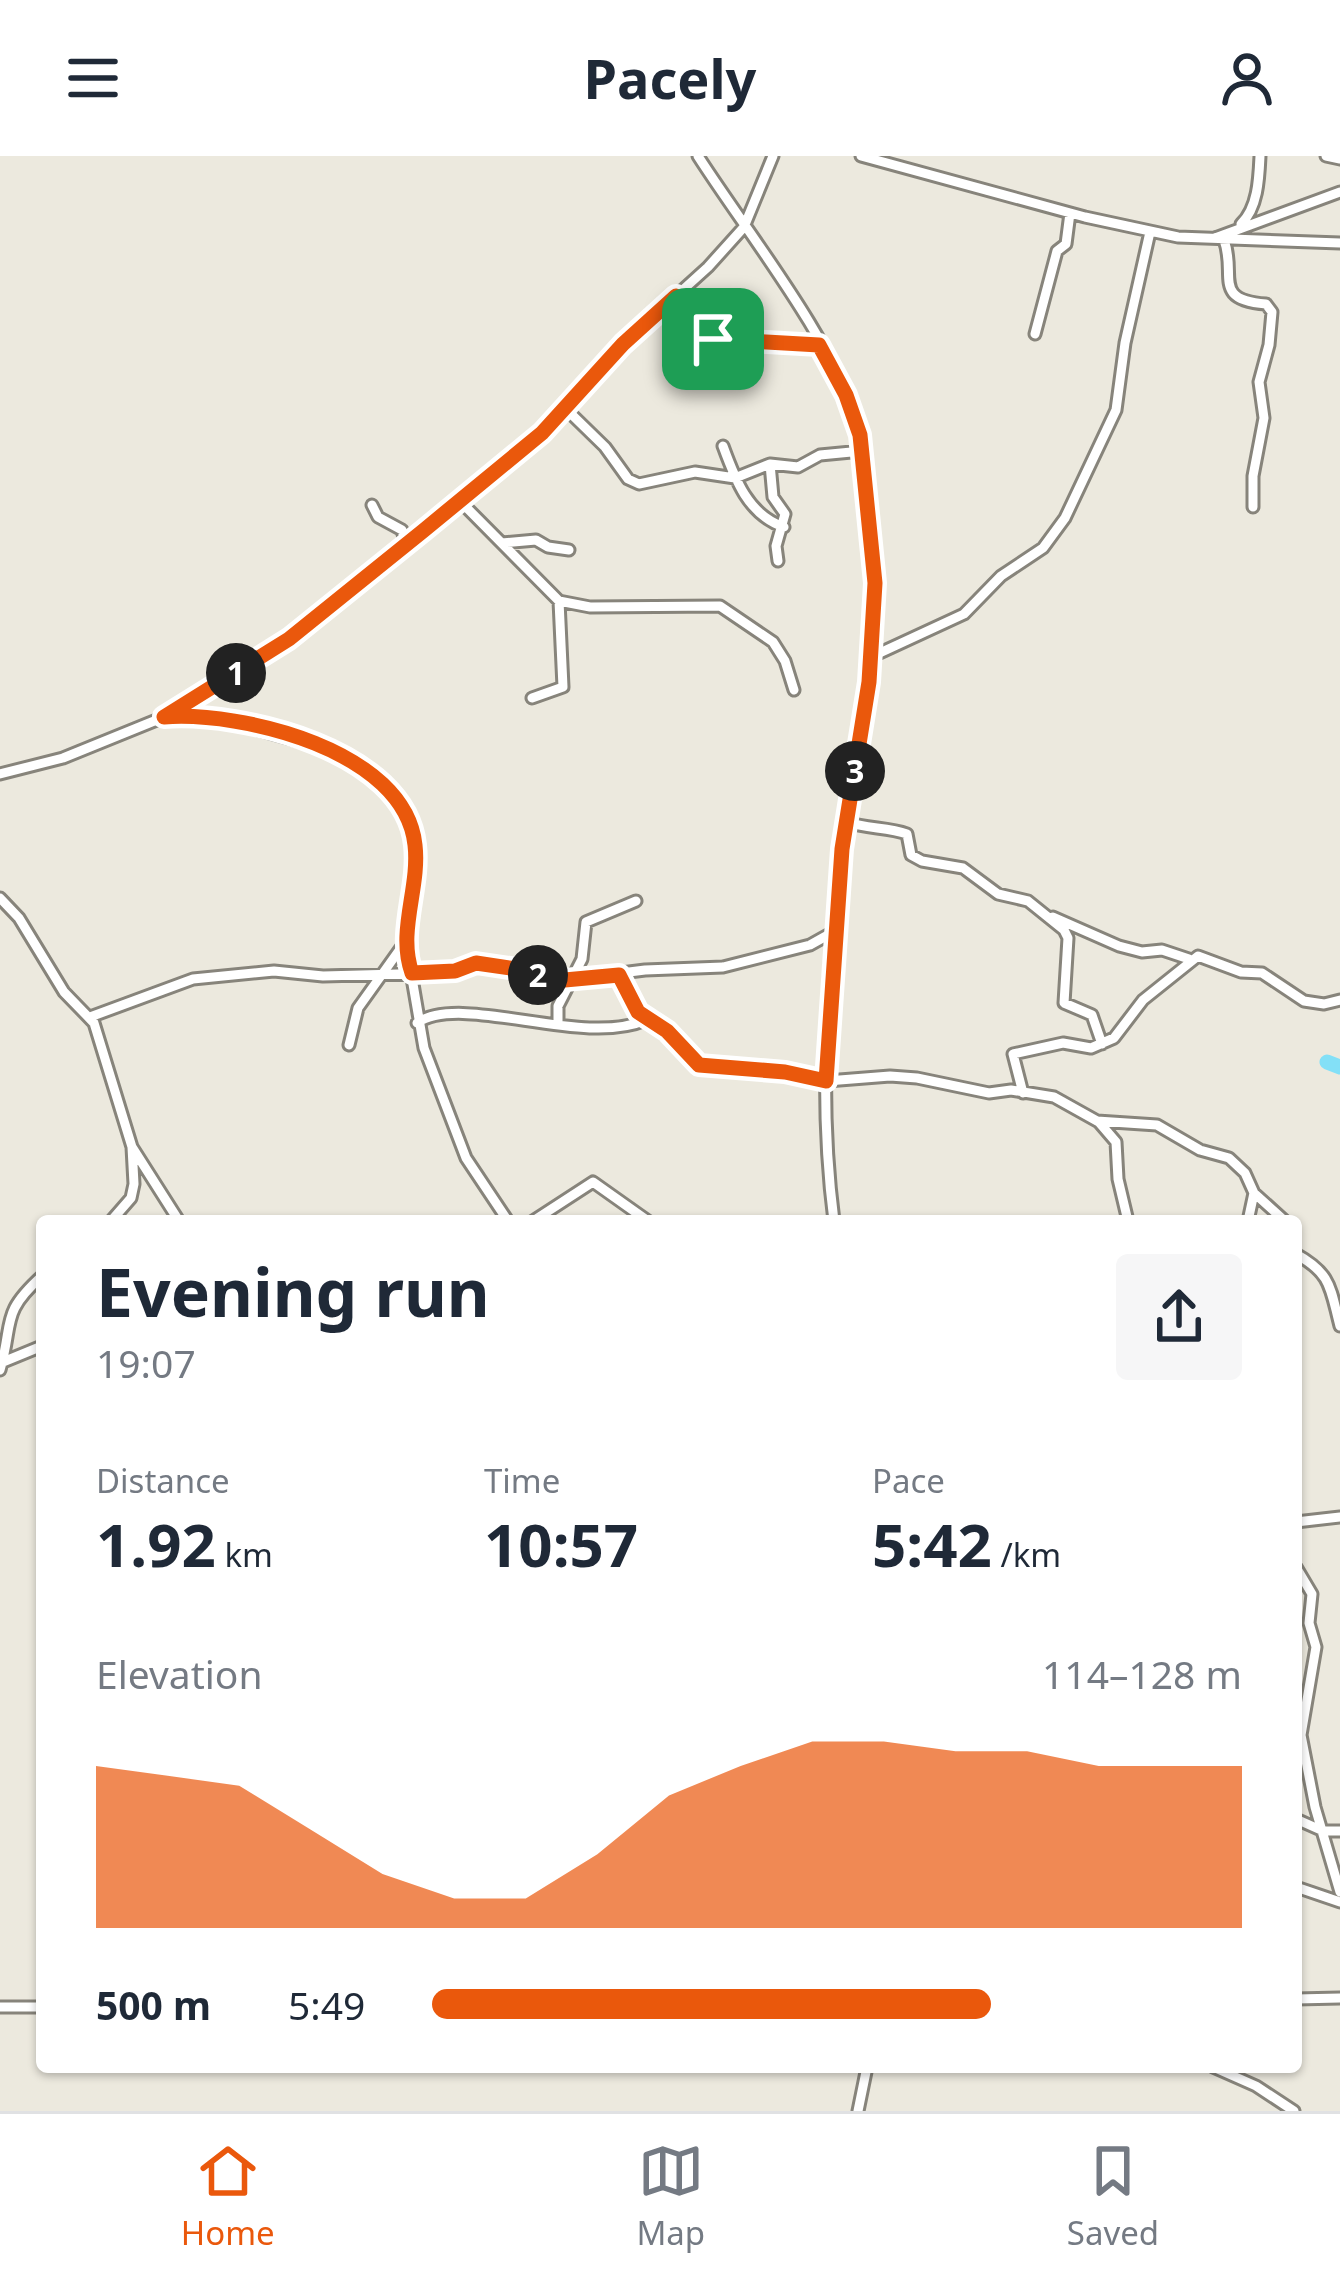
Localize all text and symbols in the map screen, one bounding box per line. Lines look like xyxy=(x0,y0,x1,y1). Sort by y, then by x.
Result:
text: Pacely xyxy=(584,41,756,115)
icon: menu xyxy=(60,45,126,111)
icon: person xyxy=(1214,45,1280,111)
pin xyxy=(662,288,764,390)
icon: arrive xyxy=(680,306,746,372)
pin: 1 xyxy=(206,643,266,703)
text: 1 xyxy=(227,650,245,695)
pin: 3 xyxy=(825,741,885,801)
text: 3 xyxy=(846,748,864,793)
pin: 2 xyxy=(508,945,568,1005)
text: 2 xyxy=(529,952,547,997)
text: Evening run xyxy=(96,1246,490,1336)
button: share xyxy=(1116,1254,1242,1380)
text: 19:07 xyxy=(96,1336,196,1389)
text: Distance xyxy=(96,1458,230,1503)
text: Time xyxy=(484,1458,560,1503)
text: Pace xyxy=(872,1458,945,1503)
text: 1.92 xyxy=(96,1503,216,1585)
text: 10:57 xyxy=(484,1503,638,1585)
text: 5:42 xyxy=(872,1503,992,1585)
text: km xyxy=(216,1532,273,1577)
text: /km xyxy=(992,1532,1061,1577)
text: Elevation xyxy=(96,1647,263,1700)
text: 114–128 m xyxy=(1042,1647,1242,1700)
text: 500 m xyxy=(96,1978,211,2031)
text: 5:49 xyxy=(288,1978,365,2031)
tab: Home xyxy=(181,2138,275,2255)
tab: Map xyxy=(636,2138,705,2255)
tab: Saved xyxy=(1067,2138,1159,2255)

